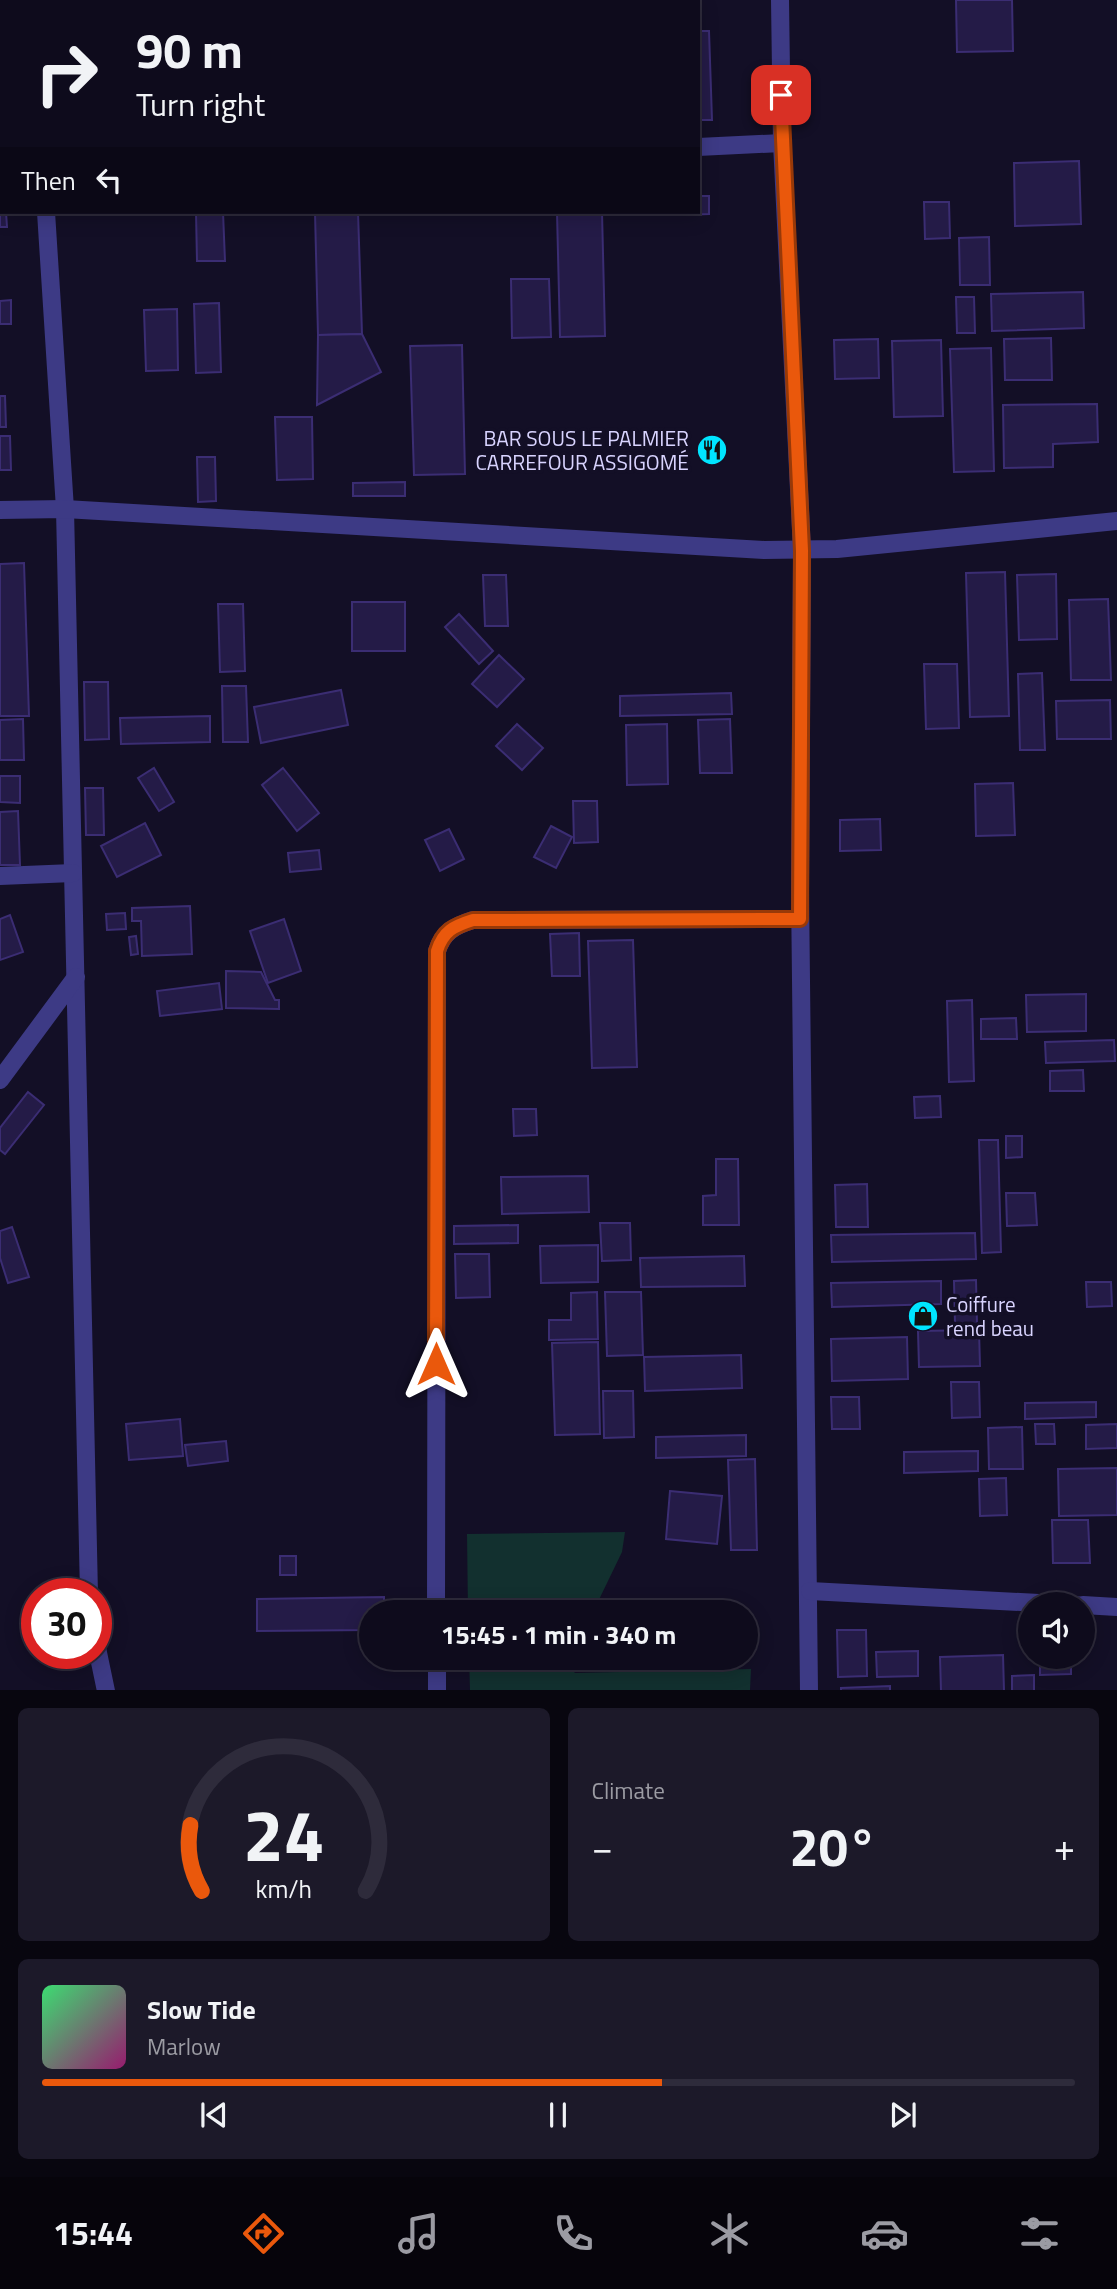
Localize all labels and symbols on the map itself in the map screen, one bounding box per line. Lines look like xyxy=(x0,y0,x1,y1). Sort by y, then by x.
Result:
pin xyxy=(751,65,811,125)
place label: BAR SOUS LE PALMIER CARREFOUR ASSIGOMÉ xyxy=(475,422,689,478)
restaurant icon: BAR SOUS LE PALMIER CARREFOUR ASSIGOMÉ xyxy=(695,433,729,467)
place label: Coiffure rend beau xyxy=(946,1288,1034,1344)
shop icon: Coiffure rend beau xyxy=(906,1299,940,1333)
position arrow xyxy=(399,1327,473,1401)
speed limit sign: 30 xyxy=(21,1578,112,1669)

